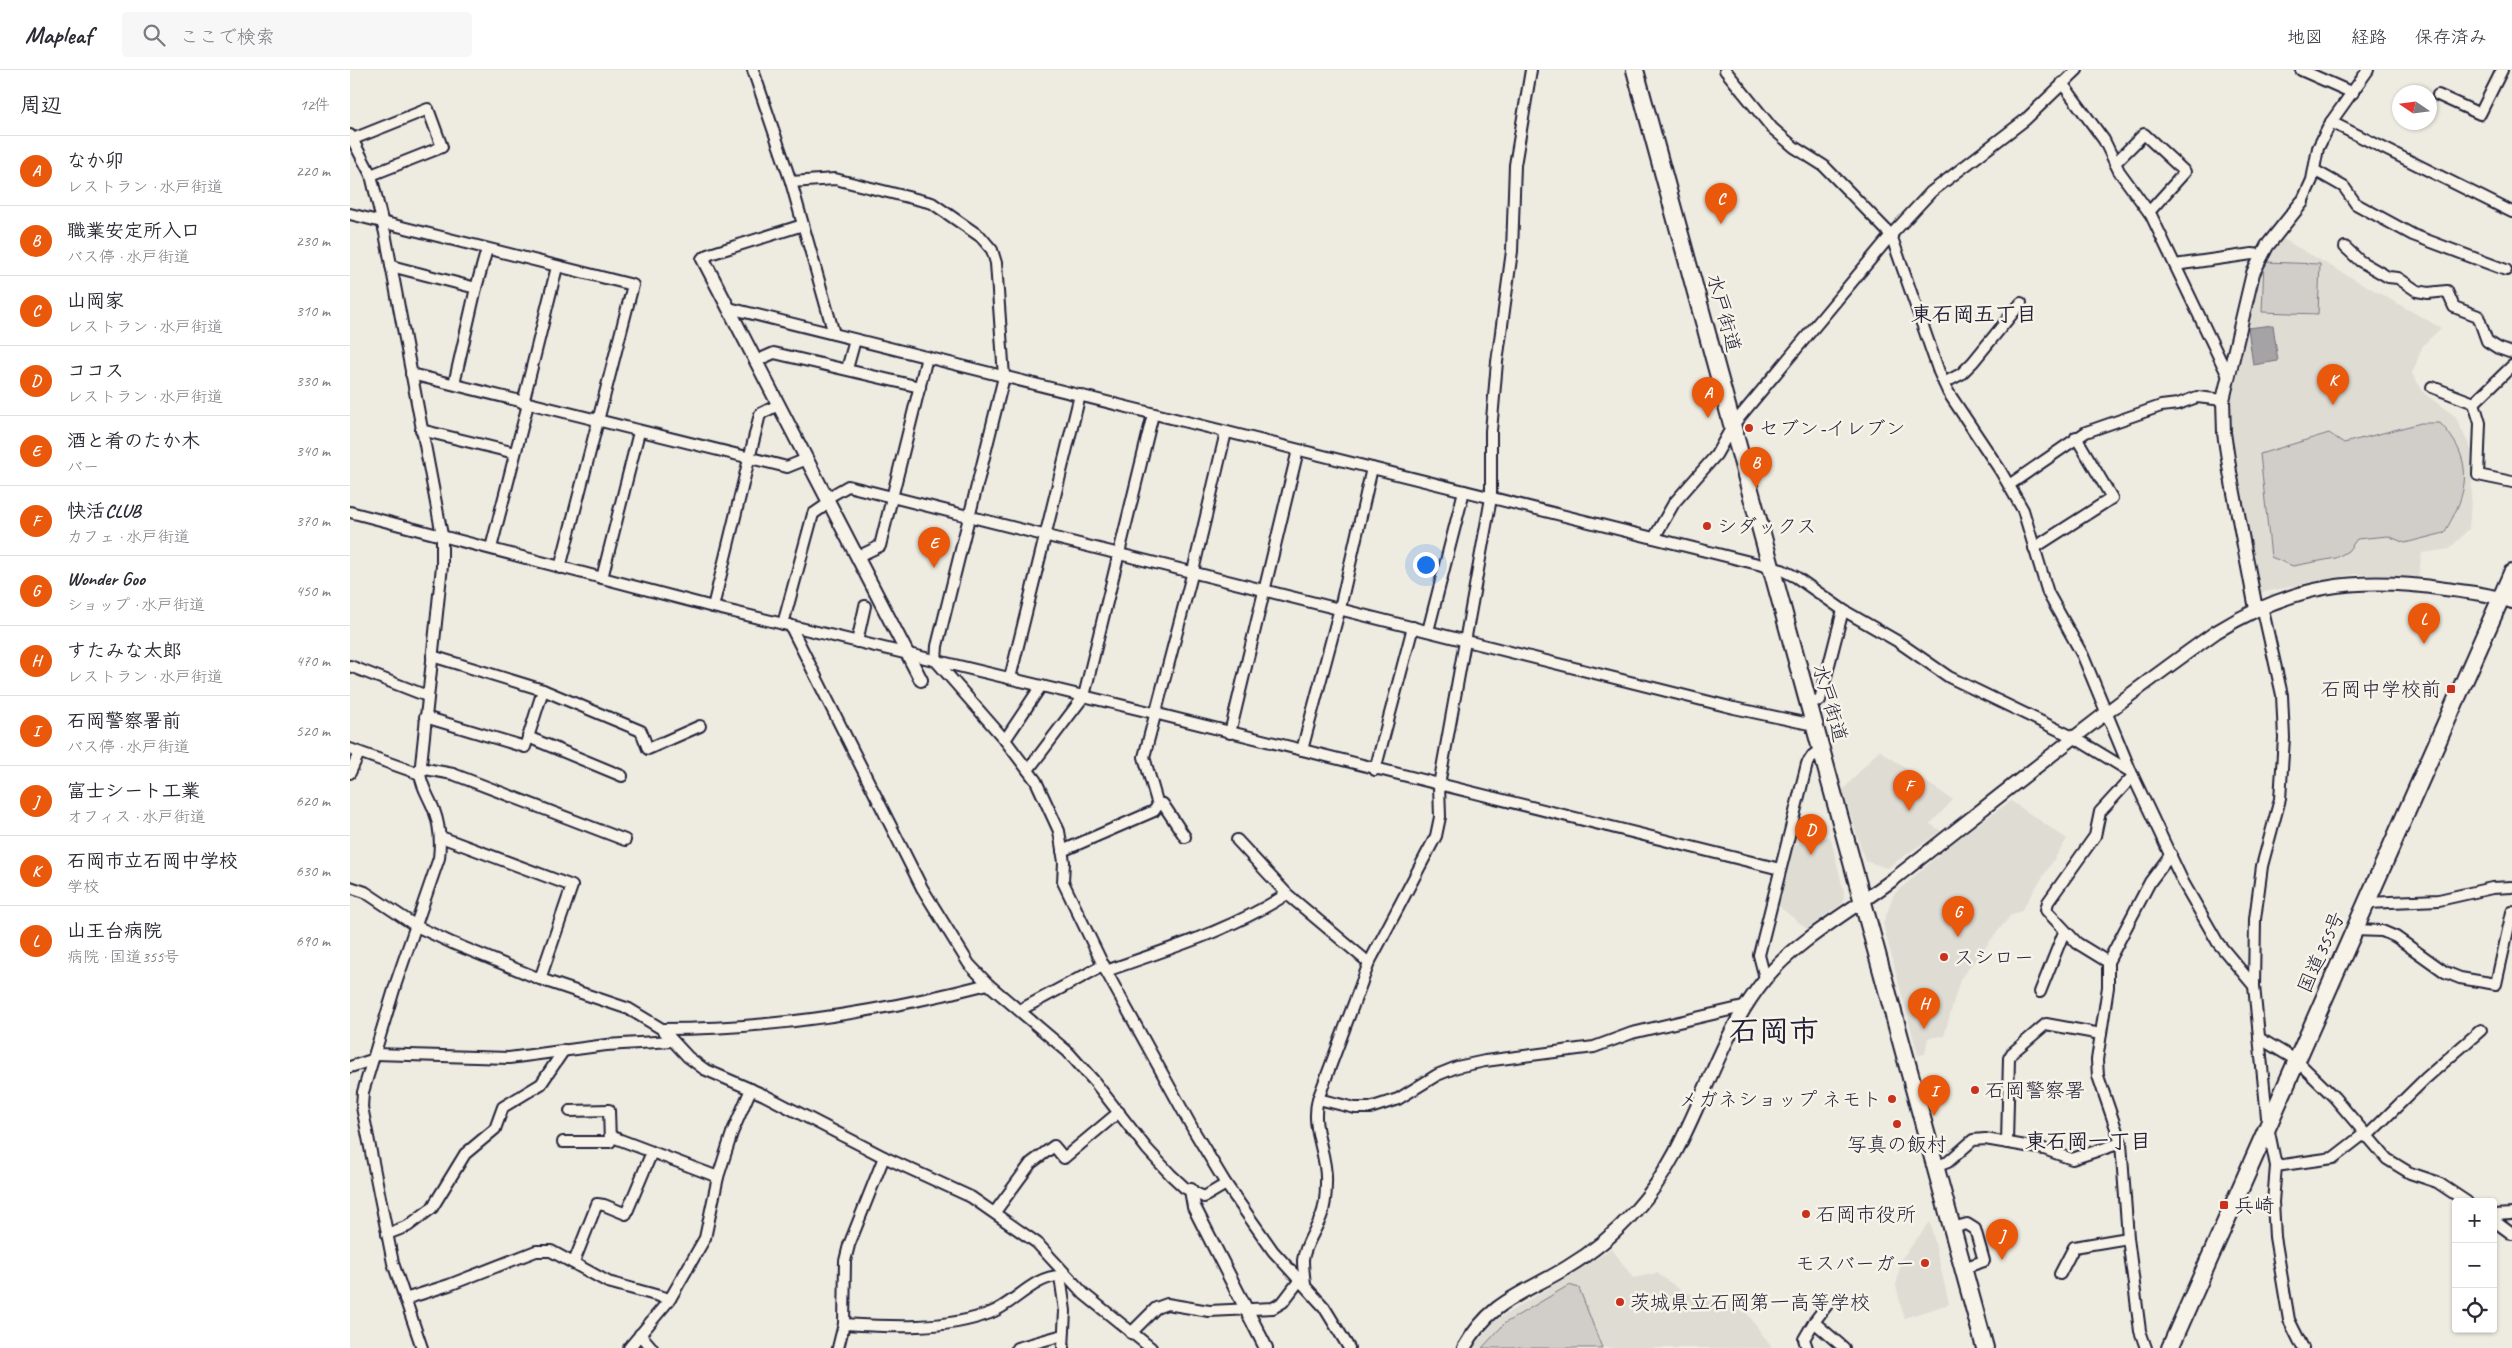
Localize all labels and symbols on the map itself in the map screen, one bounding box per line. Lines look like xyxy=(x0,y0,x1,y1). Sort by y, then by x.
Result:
north arrow xyxy=(2392,85,2437,130)
pin: C xyxy=(1705,183,1737,224)
street label: 水戸街道 xyxy=(1702,271,1746,355)
district label: 東石岡五丁目 xyxy=(1911,301,2037,327)
pin: K xyxy=(2317,364,2349,405)
pin: A xyxy=(1692,377,1724,418)
place label: セブン-イレブン xyxy=(1759,416,1906,441)
marker: セブン-イレブン xyxy=(1743,422,1755,434)
pin: B xyxy=(1740,447,1772,488)
place label: シダックス xyxy=(1717,514,1817,539)
marker: シダックス xyxy=(1701,520,1713,532)
pin: E xyxy=(918,527,950,568)
your location xyxy=(1413,552,1439,578)
pin: L xyxy=(2408,603,2440,644)
street label: 水戸街道 xyxy=(1807,661,1853,745)
place label: 石岡中学校前 xyxy=(2321,677,2441,702)
marker: 石岡中学校前 xyxy=(2445,683,2457,695)
pin: F xyxy=(1893,770,1925,811)
pin: D xyxy=(1795,814,1827,855)
pin: G xyxy=(1942,896,1974,937)
street label: 国道355号 xyxy=(2292,907,2350,997)
place label: スシロー xyxy=(1954,945,2034,970)
marker: スシロー xyxy=(1938,951,1950,963)
pin: H xyxy=(1908,988,1940,1029)
district label: 石岡市 xyxy=(1729,1012,1819,1050)
pin: I xyxy=(1918,1075,1950,1116)
place label: 石岡警察署 xyxy=(1985,1078,2085,1103)
marker: 石岡警察署 xyxy=(1969,1084,1981,1096)
place label: メガネショップ ネモト xyxy=(1678,1087,1882,1112)
marker: メガネショップ ネモト xyxy=(1886,1093,1898,1105)
marker: 写真の飯村 xyxy=(1891,1118,1903,1130)
district label: 東石岡一丁目 xyxy=(2025,1128,2151,1154)
place label: 写真の飯村 xyxy=(1847,1132,1947,1157)
place label: 兵崎 xyxy=(2234,1193,2274,1218)
marker: 兵崎 xyxy=(2218,1199,2230,1211)
place label: 石岡市役所 xyxy=(1816,1202,1916,1227)
marker: 石岡市役所 xyxy=(1800,1208,1812,1220)
pin: J xyxy=(1986,1219,2018,1260)
place label: モスバーガー xyxy=(1795,1251,1915,1276)
marker: モスバーガー xyxy=(1919,1257,1931,1269)
place label: 茨城県立石岡第一高等学校 xyxy=(1630,1290,1870,1315)
marker: 茨城県立石岡第一高等学校 xyxy=(1614,1296,1626,1308)

